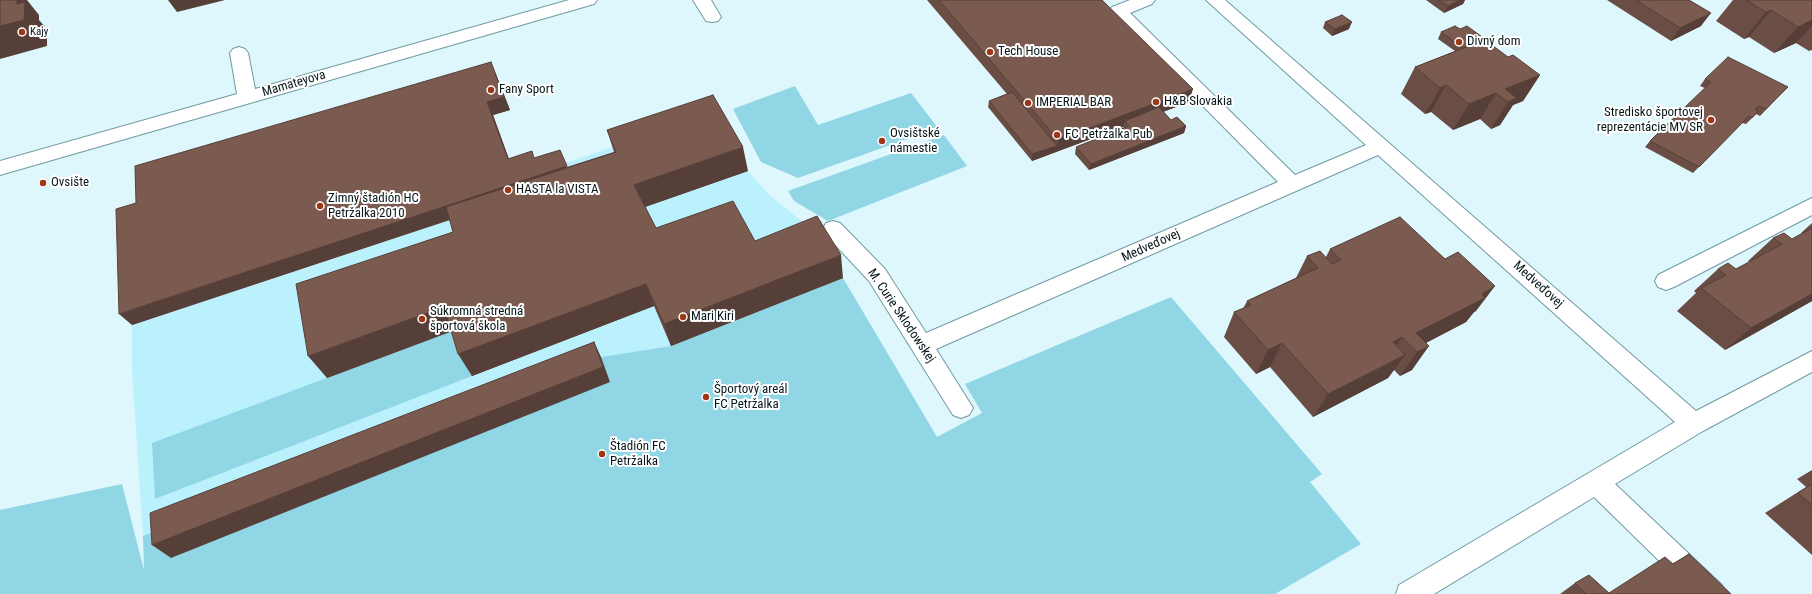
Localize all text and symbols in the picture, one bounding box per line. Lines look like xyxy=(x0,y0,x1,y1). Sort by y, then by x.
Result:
place label: Kajy xyxy=(30,25,48,39)
marker: Kajy xyxy=(17,27,27,37)
place label: Divný dom xyxy=(1467,34,1520,50)
marker: Divný dom xyxy=(1454,37,1464,47)
place label: Tech House xyxy=(998,44,1058,60)
marker: Tech House xyxy=(985,47,995,57)
street label: Mamateyova xyxy=(260,67,328,101)
place label: Fany Sport xyxy=(499,82,554,98)
marker: Fany Sport xyxy=(486,85,496,95)
place label: H&B Slovakia xyxy=(1164,94,1232,110)
place label: IMPERIAL BAR xyxy=(1036,95,1111,111)
marker: H&B Slovakia xyxy=(1151,97,1161,107)
marker: IMPERIAL BAR xyxy=(1023,98,1033,108)
place label: Stredisko športovej reprezentácie MV SR xyxy=(1597,105,1703,136)
marker: Stredisko športovej reprezentácie MV SR xyxy=(1706,115,1716,125)
place label: Ovsištské námestie xyxy=(890,126,940,157)
place label: FC Petržalka Pub xyxy=(1065,127,1153,143)
marker: FC Petržalka Pub xyxy=(1052,130,1062,140)
marker: Ovsištské námestie xyxy=(877,136,887,146)
place label: Ovsište xyxy=(51,175,89,191)
marker: Ovsište xyxy=(38,178,48,188)
place label: HASTA la VISTA xyxy=(516,182,598,198)
marker: HASTA la VISTA xyxy=(503,185,513,195)
place label: Zimný štadión HC Petržalka 2010 xyxy=(328,191,419,222)
marker: Zimný štadión HC Petržalka 2010 xyxy=(315,201,325,211)
street label: Medveďovej xyxy=(1119,226,1183,266)
street label: Medveďovej xyxy=(1510,258,1566,312)
street label: M. Curie Sklodowskej xyxy=(864,266,938,366)
place label: Súkromná stredná športová škola xyxy=(430,304,523,335)
place label: Mari Kiri xyxy=(691,309,734,325)
marker: Mari Kiri xyxy=(678,312,688,322)
marker: Súkromná stredná športová škola xyxy=(417,314,427,324)
place label: Športový areál FC Petržalka xyxy=(714,382,787,413)
marker: Športový areál FC Petržalka xyxy=(701,392,711,402)
place label: Štadión FC Petržalka xyxy=(610,439,666,470)
marker: Štadión FC Petržalka xyxy=(597,449,607,459)

